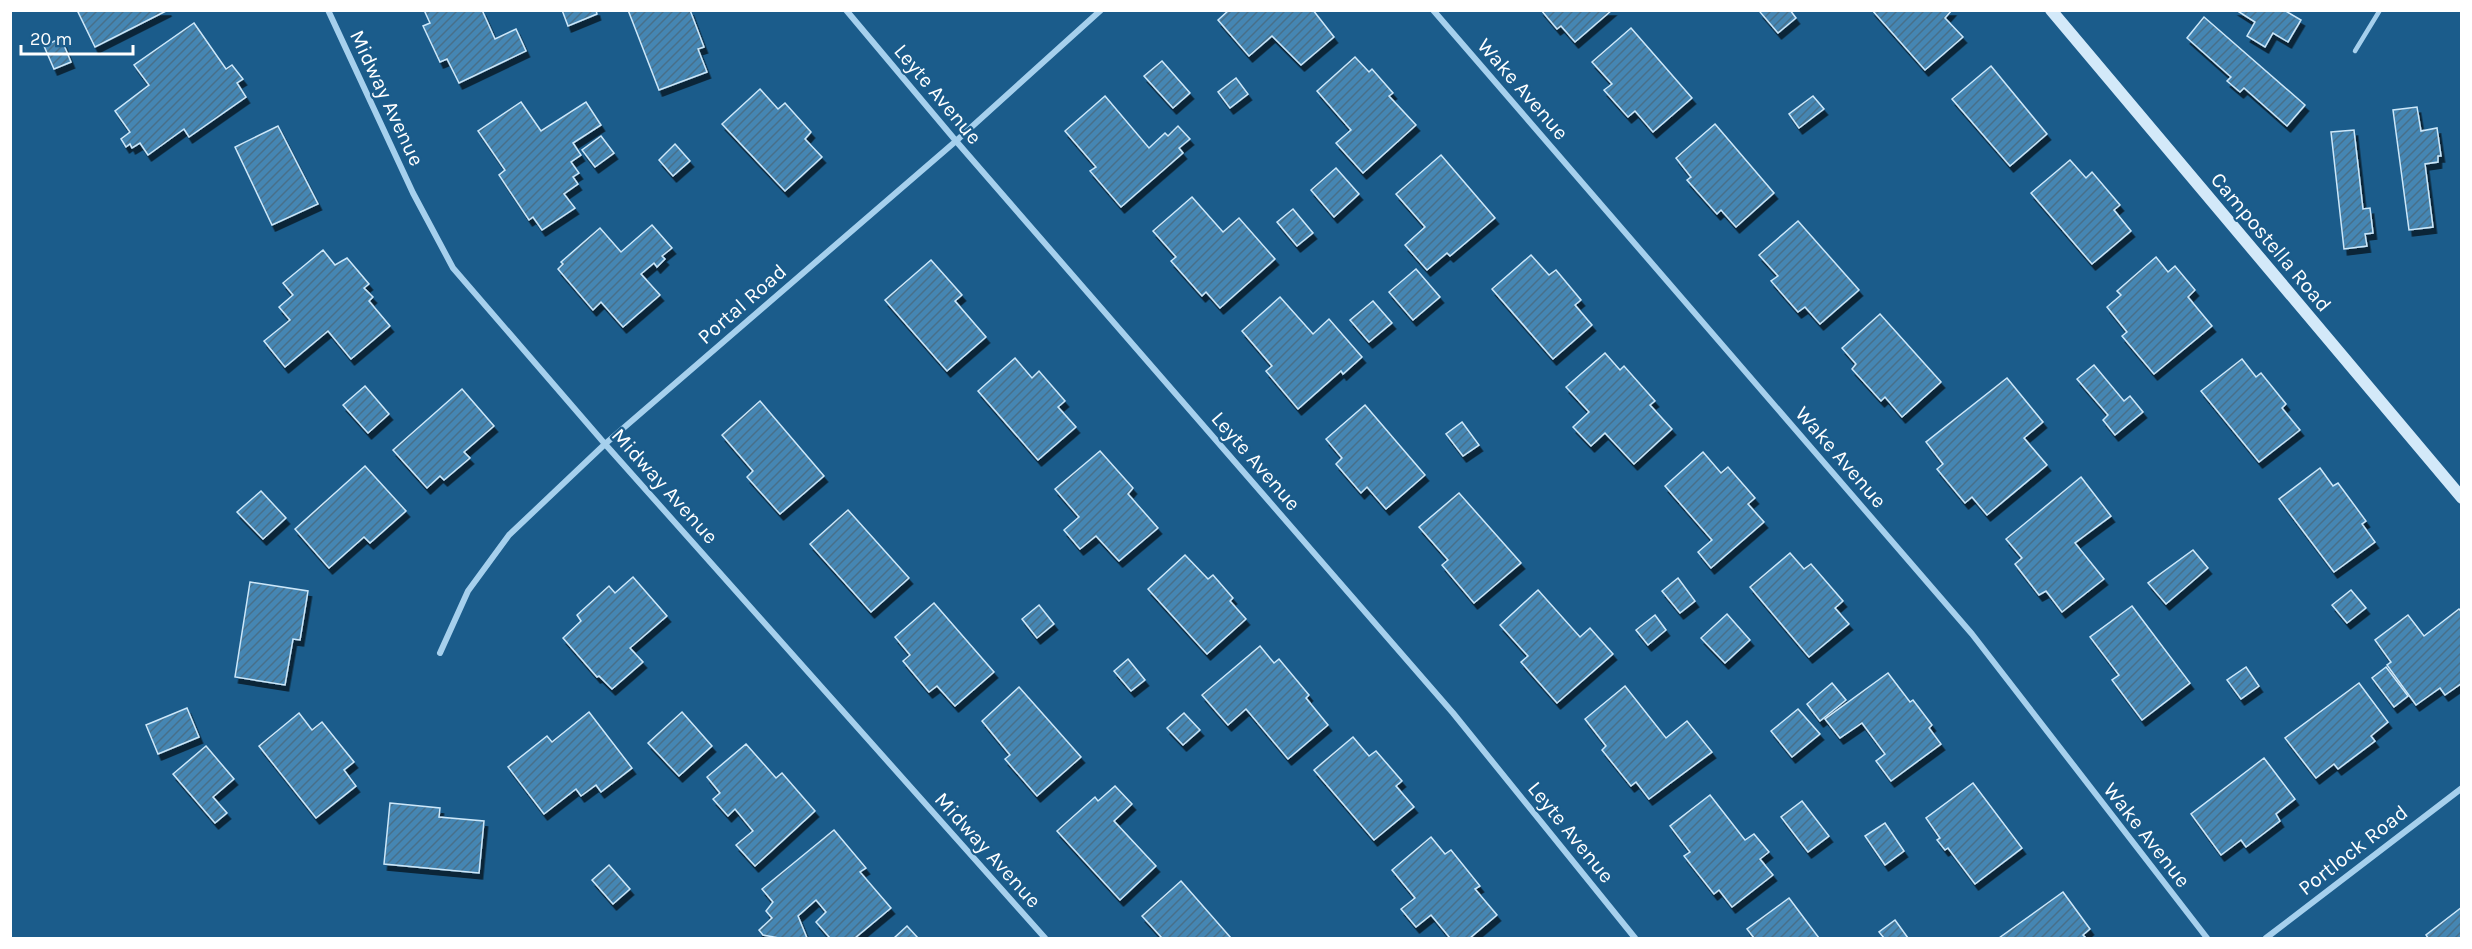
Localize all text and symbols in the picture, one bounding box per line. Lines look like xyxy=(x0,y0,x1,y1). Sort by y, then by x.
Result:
scale bar xyxy=(21,18,134,56)
street label: Midway Avenue xyxy=(345,26,429,170)
text: 20 m xyxy=(30,28,72,50)
street label: Wake Avenue xyxy=(1472,33,1574,145)
street label: Leyte Avenue xyxy=(889,39,987,149)
street label: Campostella Road xyxy=(2206,168,2336,316)
street label: Portal Road xyxy=(693,259,791,349)
street label: Wake Avenue xyxy=(1790,401,1892,513)
street label: Leyte Avenue xyxy=(1207,407,1305,515)
street label: Midway Avenue xyxy=(607,423,723,549)
street label: Leyte Avenue xyxy=(1523,777,1619,887)
street label: Wake Avenue xyxy=(2099,778,2195,892)
street label: Midway Avenue xyxy=(930,787,1046,913)
street label: Portlock Road xyxy=(2294,800,2412,900)

